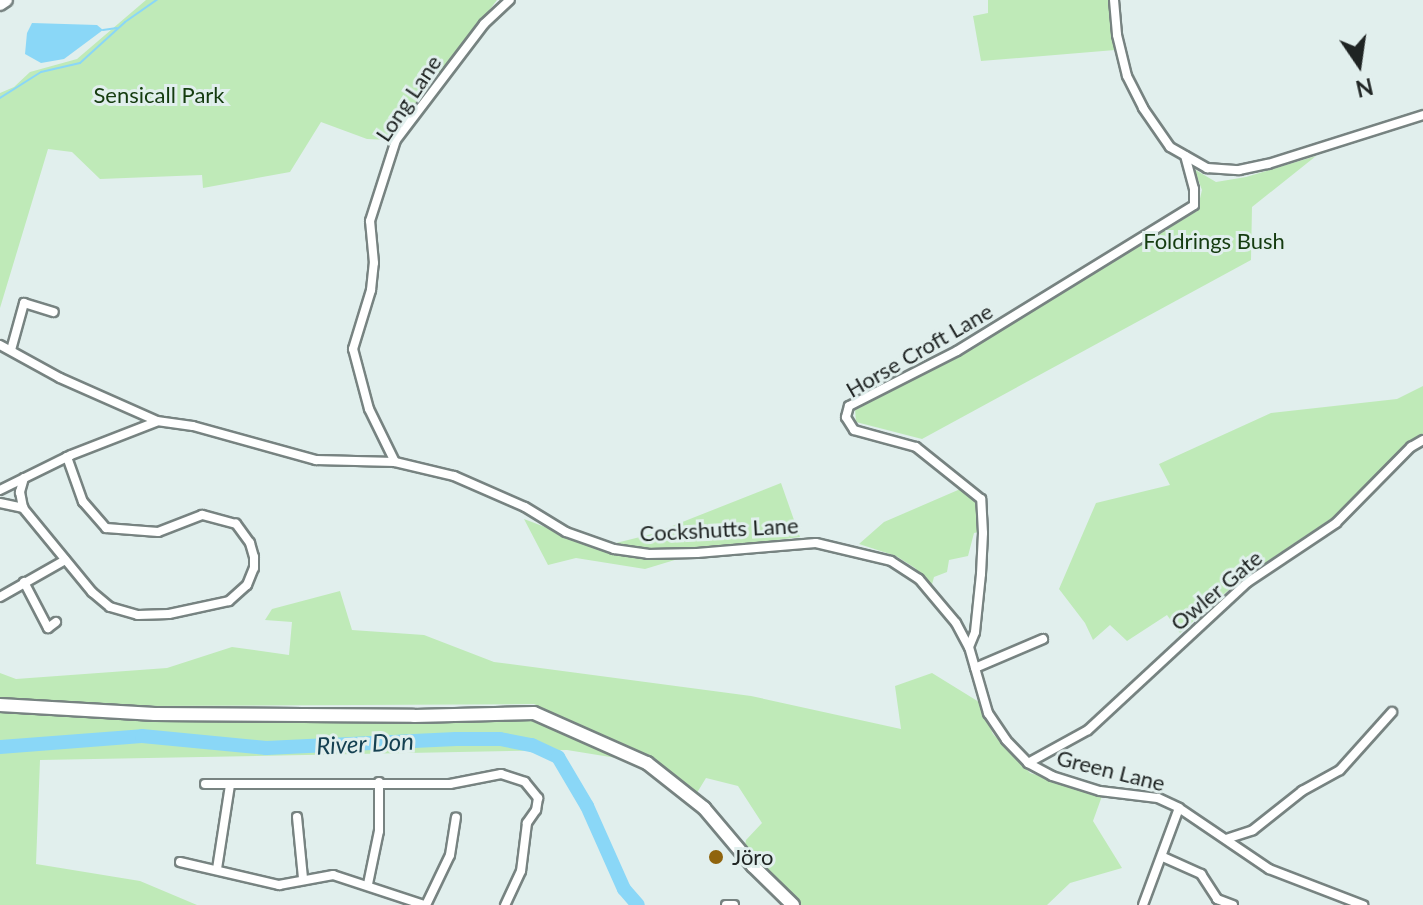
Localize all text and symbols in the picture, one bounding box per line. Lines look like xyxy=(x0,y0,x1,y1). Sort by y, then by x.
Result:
north arrow xyxy=(1319,24,1399,104)
street label: Long Lane xyxy=(370,50,446,146)
text: N xyxy=(1353,73,1376,103)
park label: Sensicall Park xyxy=(94,82,224,108)
park label: Foldrings Bush xyxy=(1143,228,1285,254)
street label: Horse Croft Lane xyxy=(841,297,997,403)
street label: Cockshutts Lane xyxy=(639,512,799,546)
street label: Owler Gate xyxy=(1165,544,1267,636)
water label: River Don xyxy=(315,726,415,760)
street label: Green Lane xyxy=(1054,744,1168,796)
place label: Jöro xyxy=(732,844,773,870)
marker: Jöro xyxy=(707,848,725,866)

